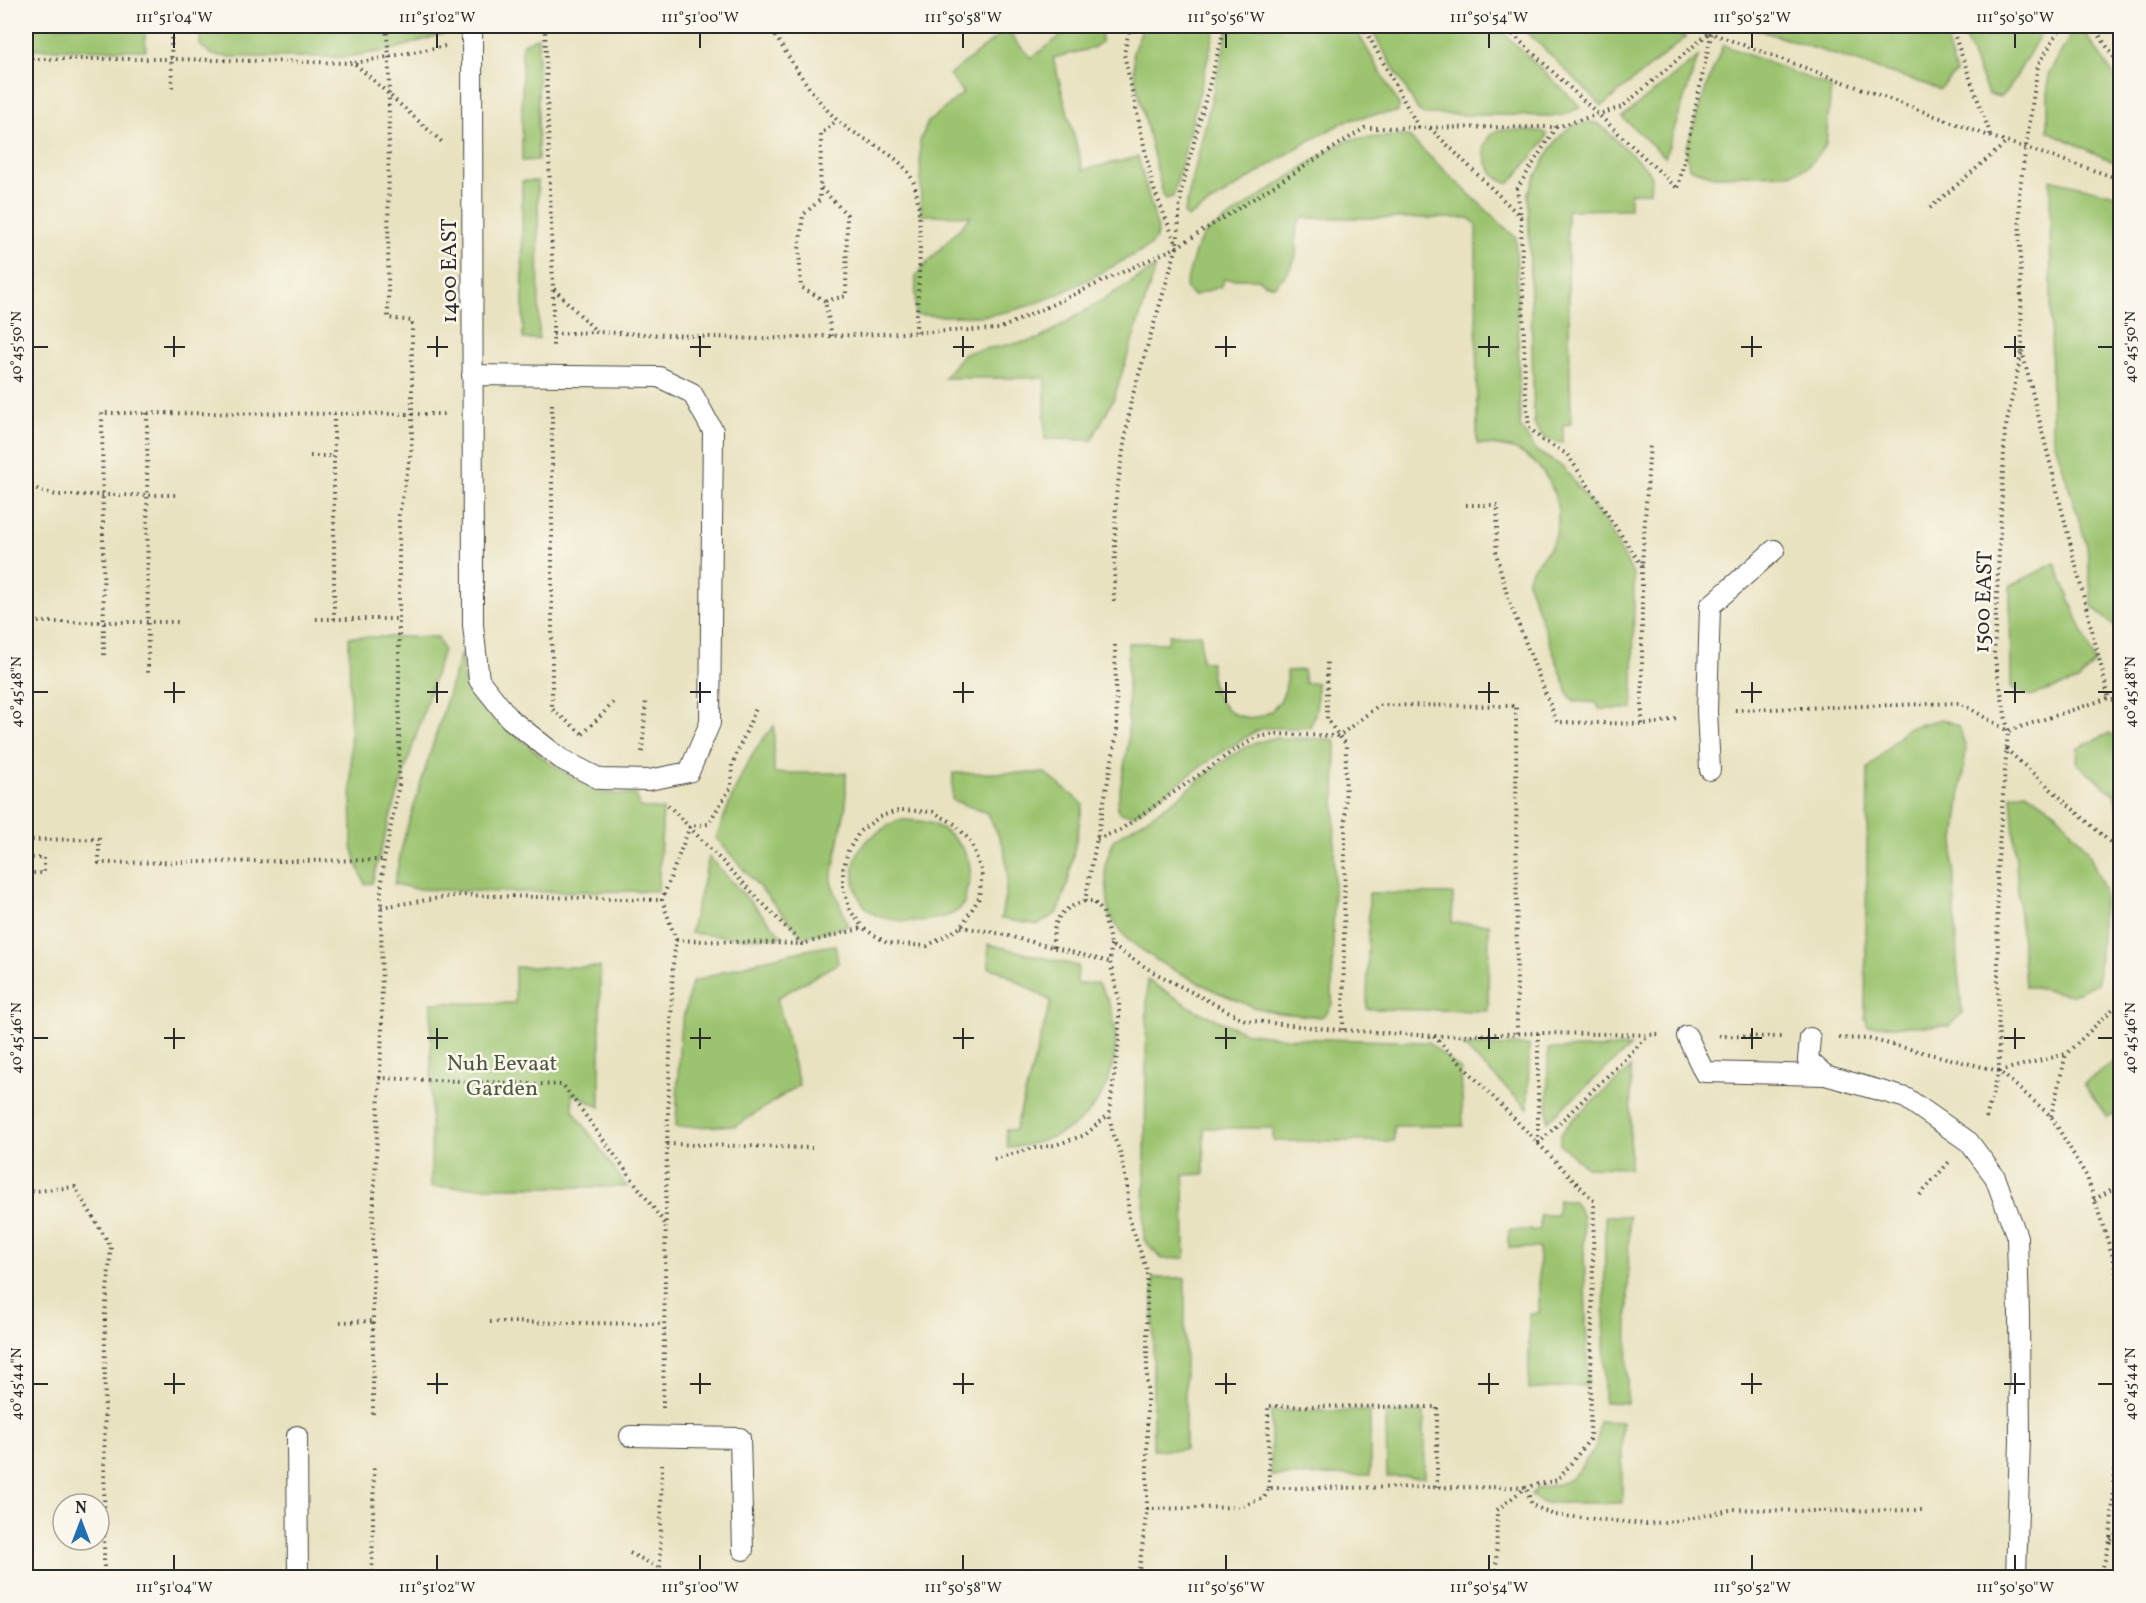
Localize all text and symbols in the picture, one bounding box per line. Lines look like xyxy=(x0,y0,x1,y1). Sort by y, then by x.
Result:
text: 111°51'04"W xyxy=(136,8,212,29)
text: 111°51'02"W xyxy=(399,8,475,29)
text: 111°51'00"W xyxy=(661,8,739,29)
text: 111°50'58"W xyxy=(924,8,1002,29)
text: 111°50'56"W xyxy=(1187,8,1265,29)
text: 111°50'54"W xyxy=(1450,8,1528,29)
text: 111°50'52"W xyxy=(1713,8,1791,29)
text: 111°50'50"W xyxy=(1976,8,2054,29)
street label: 1400 EAST xyxy=(435,218,466,324)
text: 40°45'50"N xyxy=(7,311,28,383)
text: 40°45'50"N xyxy=(2121,311,2142,383)
street label: 1500 EAST xyxy=(1967,550,2002,654)
text: 40°45'48"N xyxy=(7,656,28,728)
text: 40°45'48"N xyxy=(2121,656,2142,728)
text: 40°45'46"N xyxy=(7,1002,28,1074)
text: 40°45'46"N xyxy=(2121,1002,2142,1074)
park label: Nuh Eevaat Garden xyxy=(447,1049,558,1105)
text: 40°45'44"N xyxy=(7,1347,28,1421)
text: 40°45'44"N xyxy=(2121,1347,2142,1421)
north arrow xyxy=(51,1492,111,1552)
text: N xyxy=(75,1498,87,1520)
text: 111°51'04"W xyxy=(136,1578,212,1599)
text: 111°51'02"W xyxy=(399,1578,475,1599)
text: 111°51'00"W xyxy=(661,1578,739,1599)
text: 111°50'58"W xyxy=(924,1578,1002,1599)
text: 111°50'56"W xyxy=(1187,1578,1265,1599)
text: 111°50'54"W xyxy=(1450,1578,1528,1599)
text: 111°50'52"W xyxy=(1713,1578,1791,1599)
text: 111°50'50"W xyxy=(1976,1578,2054,1599)

